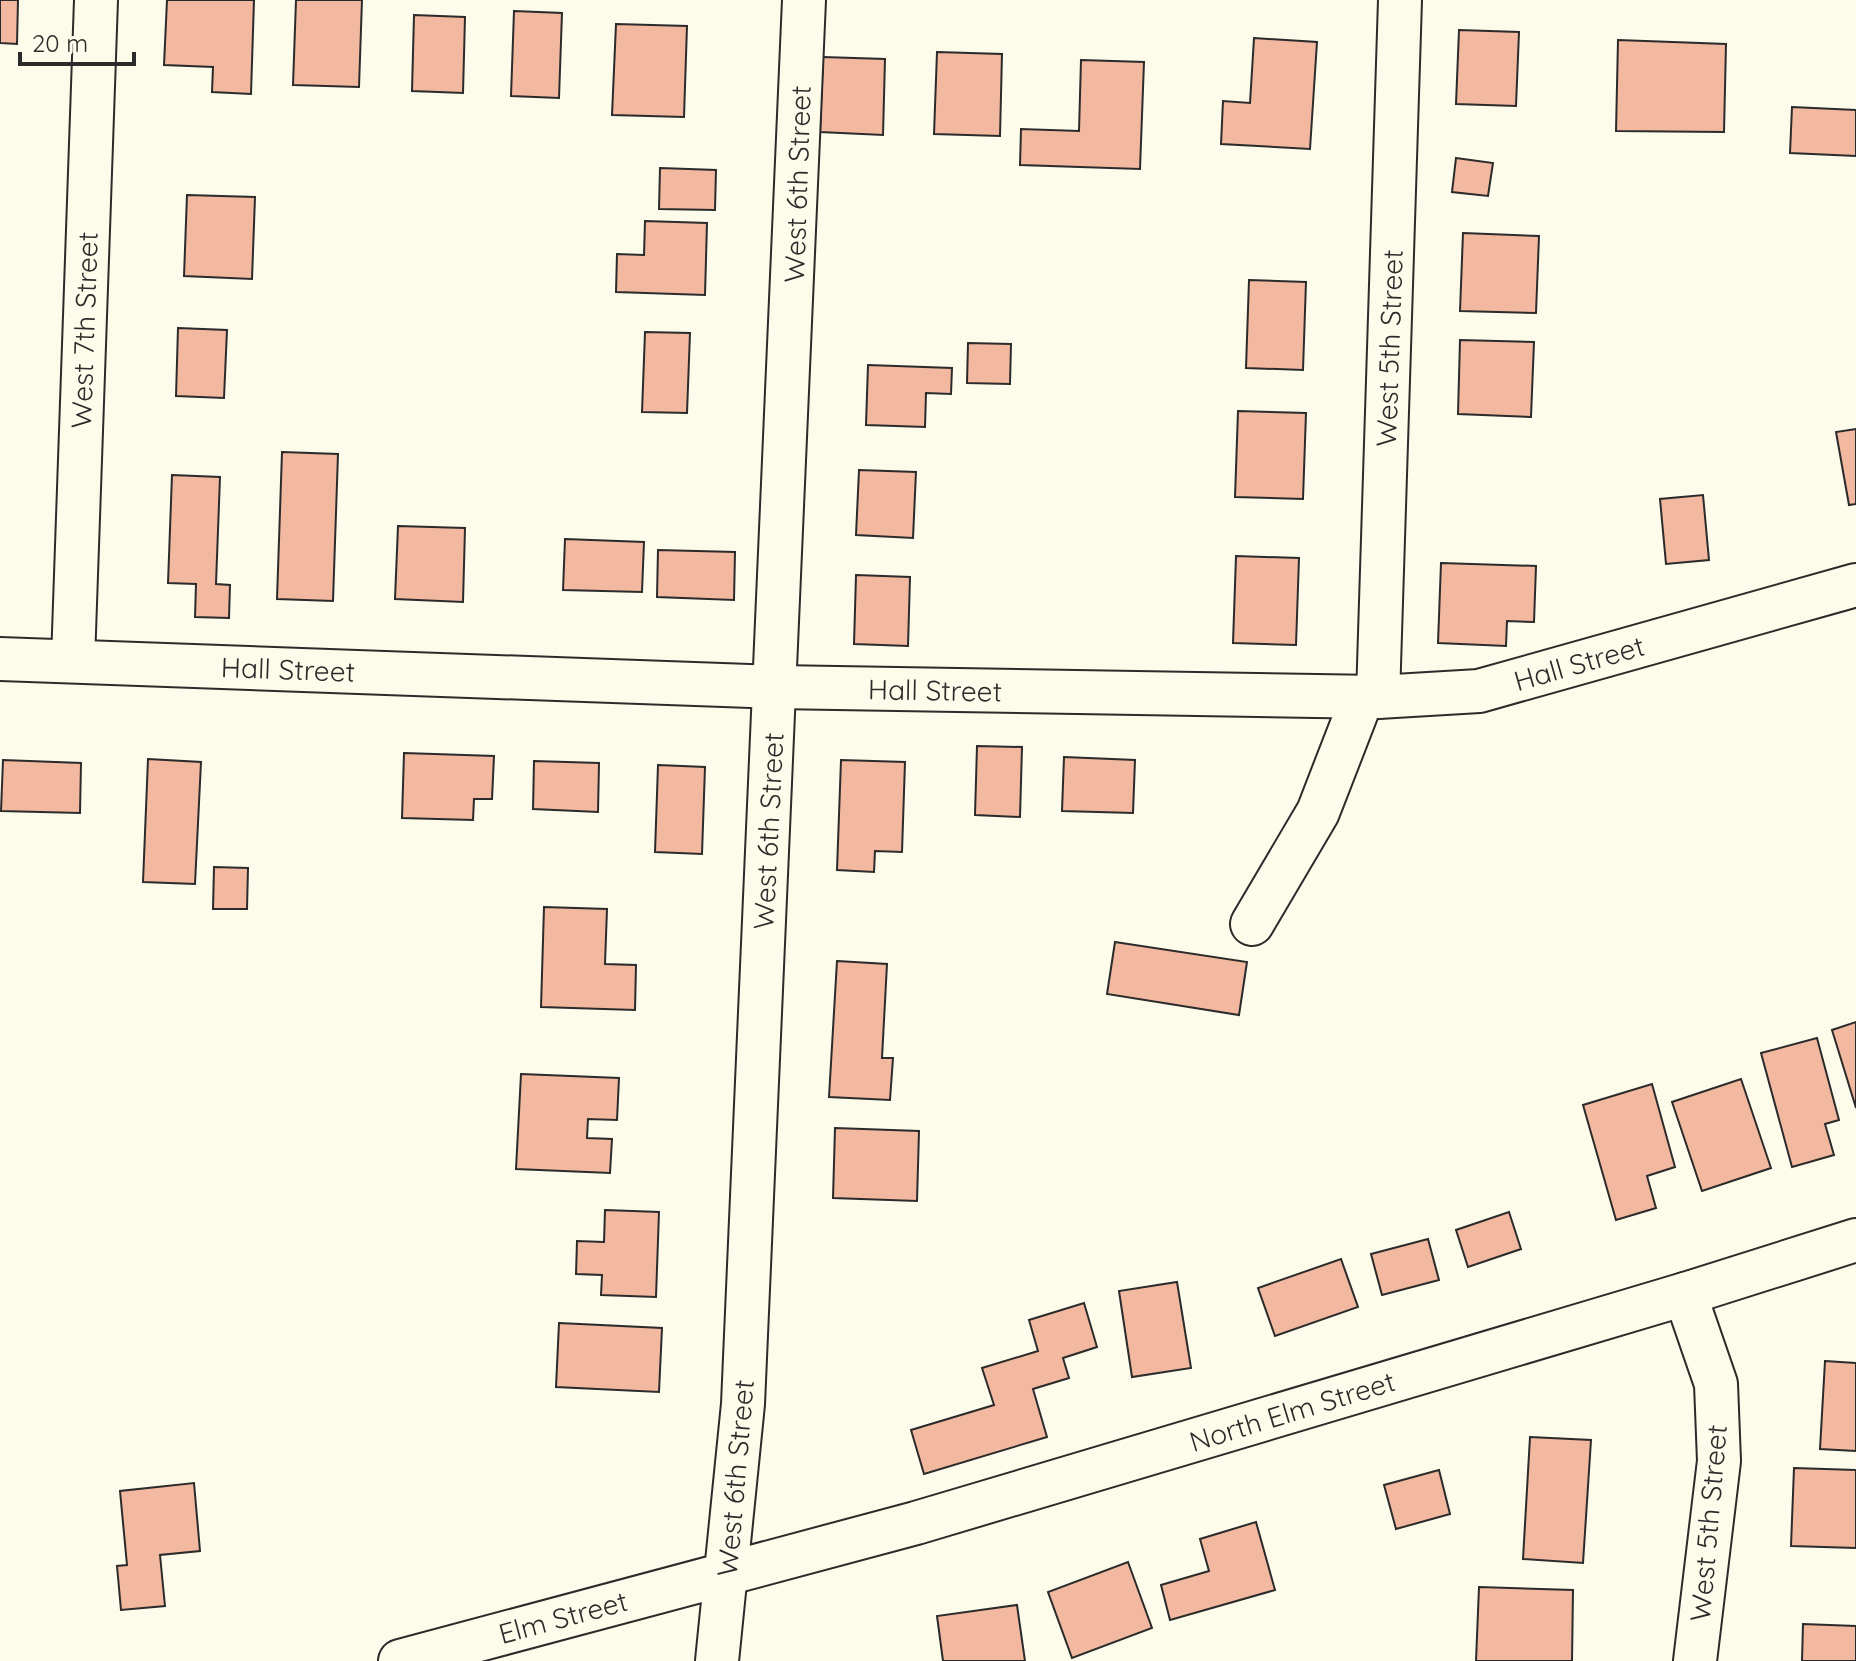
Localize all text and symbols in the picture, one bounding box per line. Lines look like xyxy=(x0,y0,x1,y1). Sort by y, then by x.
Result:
scale bar xyxy=(20,16,134,66)
text: 20 m xyxy=(32,28,88,58)
street label: West 6th Street xyxy=(776,85,818,283)
street label: West 7th Street xyxy=(63,231,105,429)
street label: West 5th Street xyxy=(1368,249,1410,447)
street label: Hall Street xyxy=(1510,628,1648,698)
street label: Hall Street xyxy=(220,649,356,689)
street label: Hall Street xyxy=(868,671,1002,709)
street label: West 6th Street xyxy=(745,732,791,930)
street label: North Elm Street xyxy=(1185,1363,1399,1459)
street label: West 6th Street xyxy=(709,1378,761,1578)
street label: West 5th Street xyxy=(1682,1423,1734,1623)
street label: Elm Street xyxy=(495,1583,631,1651)

